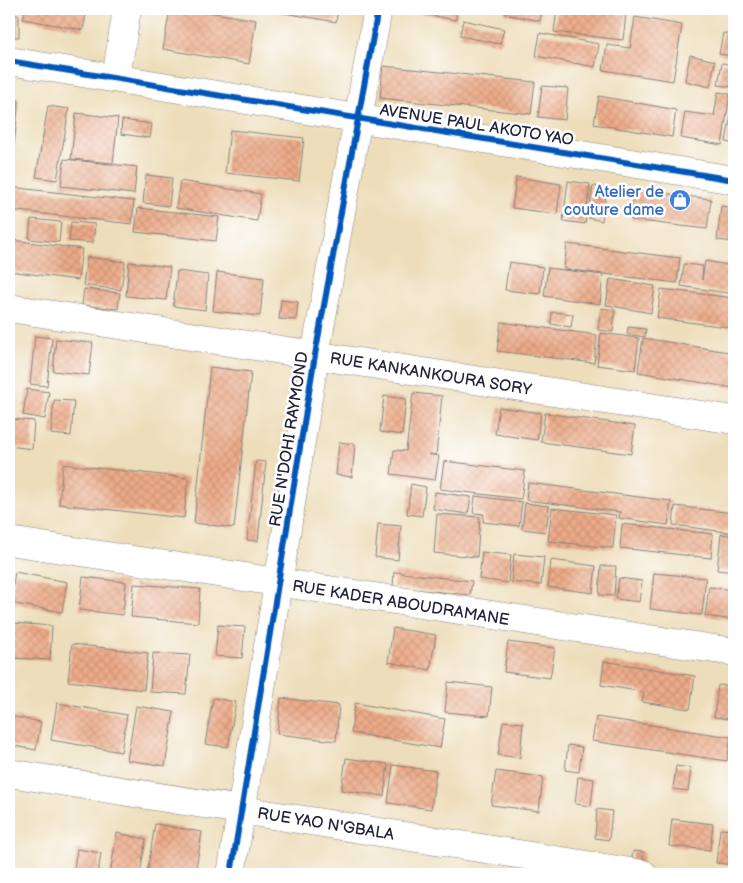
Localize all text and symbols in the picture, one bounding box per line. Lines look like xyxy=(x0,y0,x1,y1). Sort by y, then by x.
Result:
street label: AVENUE PAUL AKOTO YAO xyxy=(378,101,575,150)
place label: Atelier de couture dame xyxy=(564,183,665,220)
shop icon: Atelier de couture dame xyxy=(668,188,692,212)
street label: RUE KANKANKOURA SORY xyxy=(329,349,534,400)
street label: RUE N'DOHI RAYMOND xyxy=(266,350,313,528)
street label: RUE KADER ABOUDRAMANE xyxy=(291,577,511,630)
street label: RUE YAO N'GBALA xyxy=(256,804,396,845)

